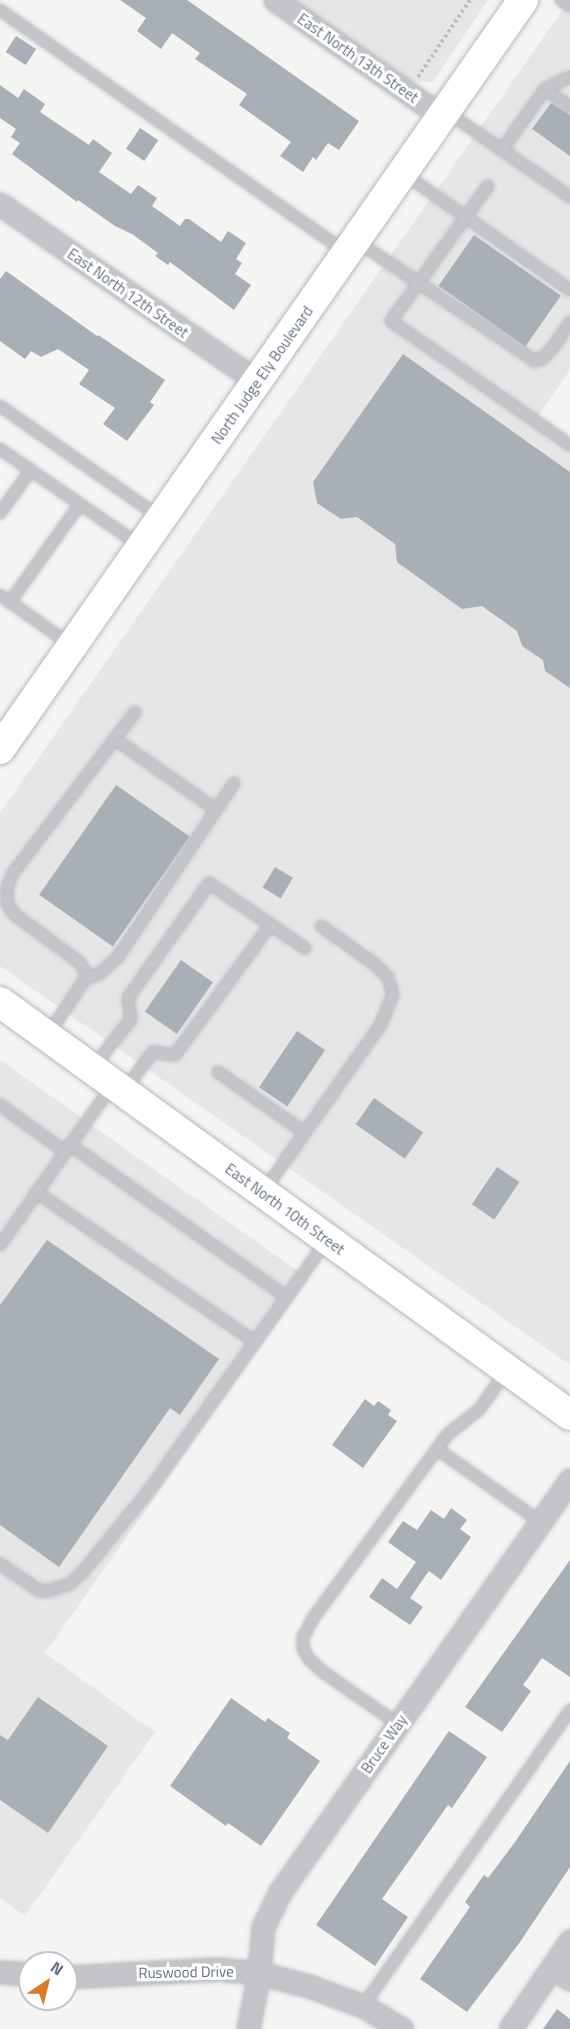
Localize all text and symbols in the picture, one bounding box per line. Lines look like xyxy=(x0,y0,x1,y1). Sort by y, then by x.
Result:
street label: East North 13th Street xyxy=(294,10,422,106)
street label: East North 12th Street xyxy=(64,245,192,341)
street label: North Judge Ely Boulevard xyxy=(207,302,317,448)
street label: East North 10th Street xyxy=(222,1160,348,1258)
street label: Bruce Way xyxy=(357,1711,411,1777)
north arrow xyxy=(18,1951,78,2011)
text: N xyxy=(46,1955,69,1981)
street label: Ruswood Drive xyxy=(138,1962,234,1982)

